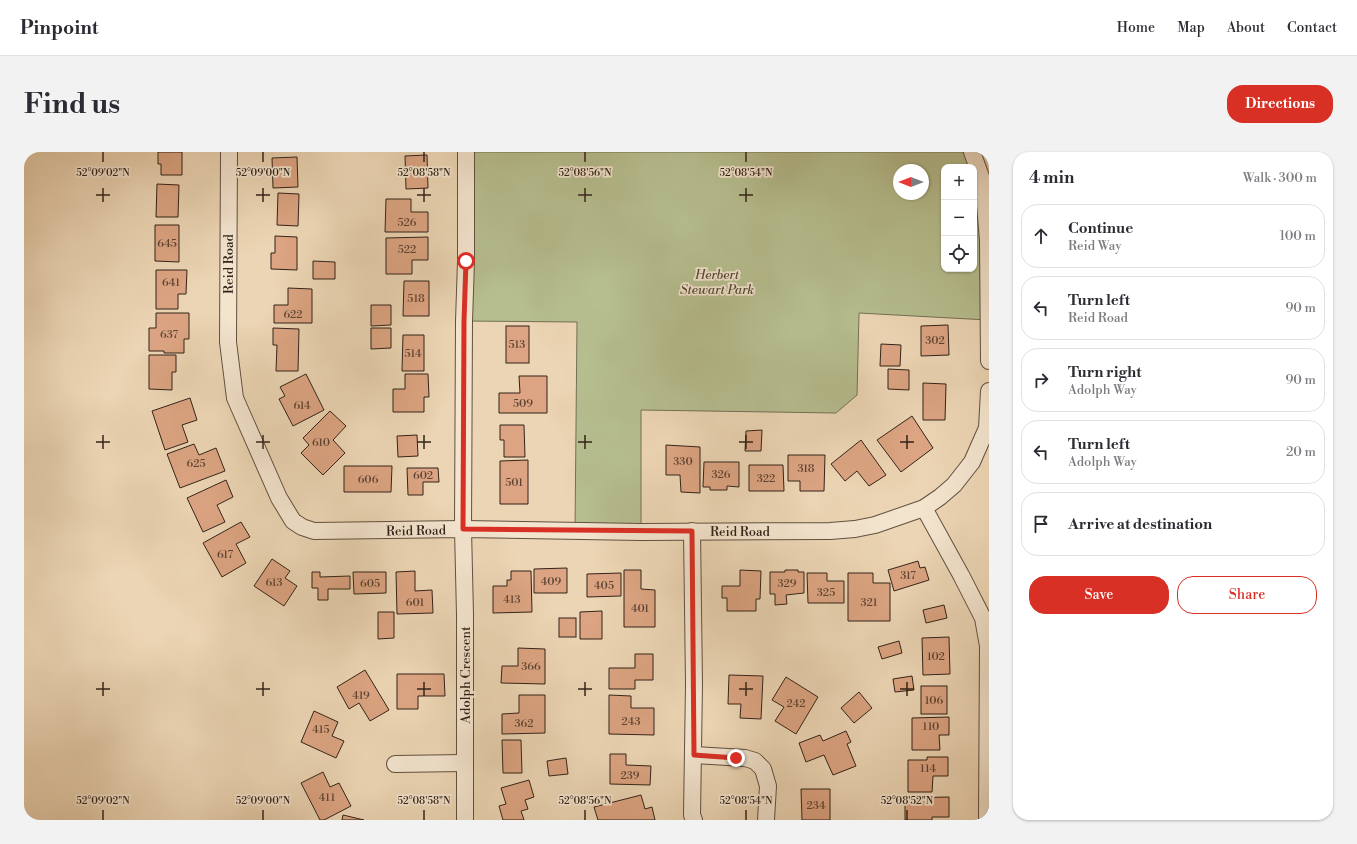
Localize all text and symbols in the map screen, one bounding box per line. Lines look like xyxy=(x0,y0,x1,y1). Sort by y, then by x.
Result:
text: Pinpoint xyxy=(20,16,99,40)
text: Home xyxy=(1117,19,1155,37)
text: Map xyxy=(1177,19,1205,37)
text: About xyxy=(1227,19,1265,37)
text: Contact xyxy=(1287,19,1337,37)
button: Directions xyxy=(1227,85,1333,123)
text: Find us xyxy=(24,87,120,122)
north arrow xyxy=(893,164,929,200)
map controls xyxy=(941,164,977,272)
button: + xyxy=(941,164,977,200)
text: 52°09'02"N xyxy=(76,167,130,179)
text: 52°09'00"N xyxy=(236,167,291,179)
text: 52°08'58"N xyxy=(398,167,451,179)
text: 52°08'56"N xyxy=(559,167,612,179)
text: 52°08'54"N xyxy=(720,167,773,179)
text: 4 min xyxy=(1029,167,1074,189)
text: Walk · 300 m xyxy=(1243,170,1317,186)
button: − xyxy=(941,200,977,236)
house number: 526 xyxy=(398,216,417,230)
text: Continue xyxy=(1068,219,1133,238)
icon: ahead xyxy=(1030,225,1052,247)
text: 100 m xyxy=(1280,228,1316,244)
street label: Reid Road xyxy=(221,233,237,294)
button: locate xyxy=(941,236,977,272)
house number: 645 xyxy=(157,237,177,251)
text: Reid Way xyxy=(1068,238,1122,254)
house number: 522 xyxy=(398,243,416,257)
route start xyxy=(457,252,475,270)
park label: Herbert Stewart Park xyxy=(680,267,754,298)
house number: 641 xyxy=(162,276,180,290)
text: Turn left xyxy=(1068,291,1130,310)
house number: 518 xyxy=(407,292,425,306)
icon: left xyxy=(1030,297,1052,319)
text: 90 m xyxy=(1285,300,1316,316)
house number: 622 xyxy=(283,308,303,322)
text: Reid Road xyxy=(1068,310,1128,326)
house number: 637 xyxy=(160,328,178,342)
house number: 302 xyxy=(925,334,945,348)
house number: 513 xyxy=(509,338,525,352)
house number: 514 xyxy=(405,347,422,361)
text: Turn right xyxy=(1068,363,1142,382)
icon: right xyxy=(1030,369,1052,391)
text: 90 m xyxy=(1285,372,1316,388)
text: Adolph Way xyxy=(1068,382,1137,398)
house number: 509 xyxy=(513,397,533,411)
house number: 614 xyxy=(293,399,311,413)
text: Turn left xyxy=(1068,435,1130,454)
house number: 610 xyxy=(312,436,330,450)
icon: left xyxy=(1030,441,1052,463)
text: 20 m xyxy=(1286,444,1316,460)
text: Adolph Way xyxy=(1068,454,1137,470)
house number: 330 xyxy=(673,455,693,469)
house number: 625 xyxy=(187,457,206,471)
house number: 318 xyxy=(797,462,815,476)
house number: 326 xyxy=(711,468,731,482)
house number: 602 xyxy=(413,469,433,483)
house number: 322 xyxy=(757,472,775,486)
house number: 606 xyxy=(358,473,379,487)
house number: 501 xyxy=(505,476,523,490)
icon: arrive xyxy=(1030,513,1052,535)
text: Arrive at destination xyxy=(1068,515,1212,534)
street label: Reid Road xyxy=(386,522,447,540)
street label: Reid Road xyxy=(710,524,771,540)
house number: 617 xyxy=(217,548,233,562)
house number: 317 xyxy=(900,569,916,583)
house number: 409 xyxy=(541,575,562,589)
house number: 613 xyxy=(265,576,283,590)
button: Save xyxy=(1029,576,1169,614)
button: Share xyxy=(1177,576,1317,614)
house number: 605 xyxy=(360,577,380,591)
house number: 329 xyxy=(777,577,797,591)
house number: 405 xyxy=(594,579,614,593)
house number: 325 xyxy=(817,586,835,600)
house number: 413 xyxy=(503,593,521,607)
house number: 601 xyxy=(406,596,424,610)
house number: 321 xyxy=(860,596,878,610)
house number: 401 xyxy=(631,602,649,616)
street label: Adolph Crescent xyxy=(458,626,474,725)
house number: 102 xyxy=(927,650,945,664)
house number: 366 xyxy=(521,660,541,674)
house number: 419 xyxy=(352,689,370,703)
house number: 106 xyxy=(925,694,944,708)
house number: 242 xyxy=(786,697,806,711)
house number: 243 xyxy=(622,715,640,729)
house number: 362 xyxy=(514,717,534,731)
house number: 110 xyxy=(923,720,939,734)
house number: 415 xyxy=(312,723,330,737)
route end xyxy=(727,749,745,767)
house number: 114 xyxy=(920,762,936,776)
house number: 239 xyxy=(620,769,640,783)
house number: 411 xyxy=(319,791,335,805)
text: 52°09'02"N xyxy=(76,795,130,807)
text: 52°09'00"N xyxy=(236,795,291,807)
text: 52°08'58"N xyxy=(398,795,451,807)
text: 52°08'56"N xyxy=(559,795,612,807)
text: 52°08'54"N xyxy=(720,795,773,807)
text: 52°08'52"N xyxy=(881,795,934,807)
house number: 234 xyxy=(806,799,826,813)

